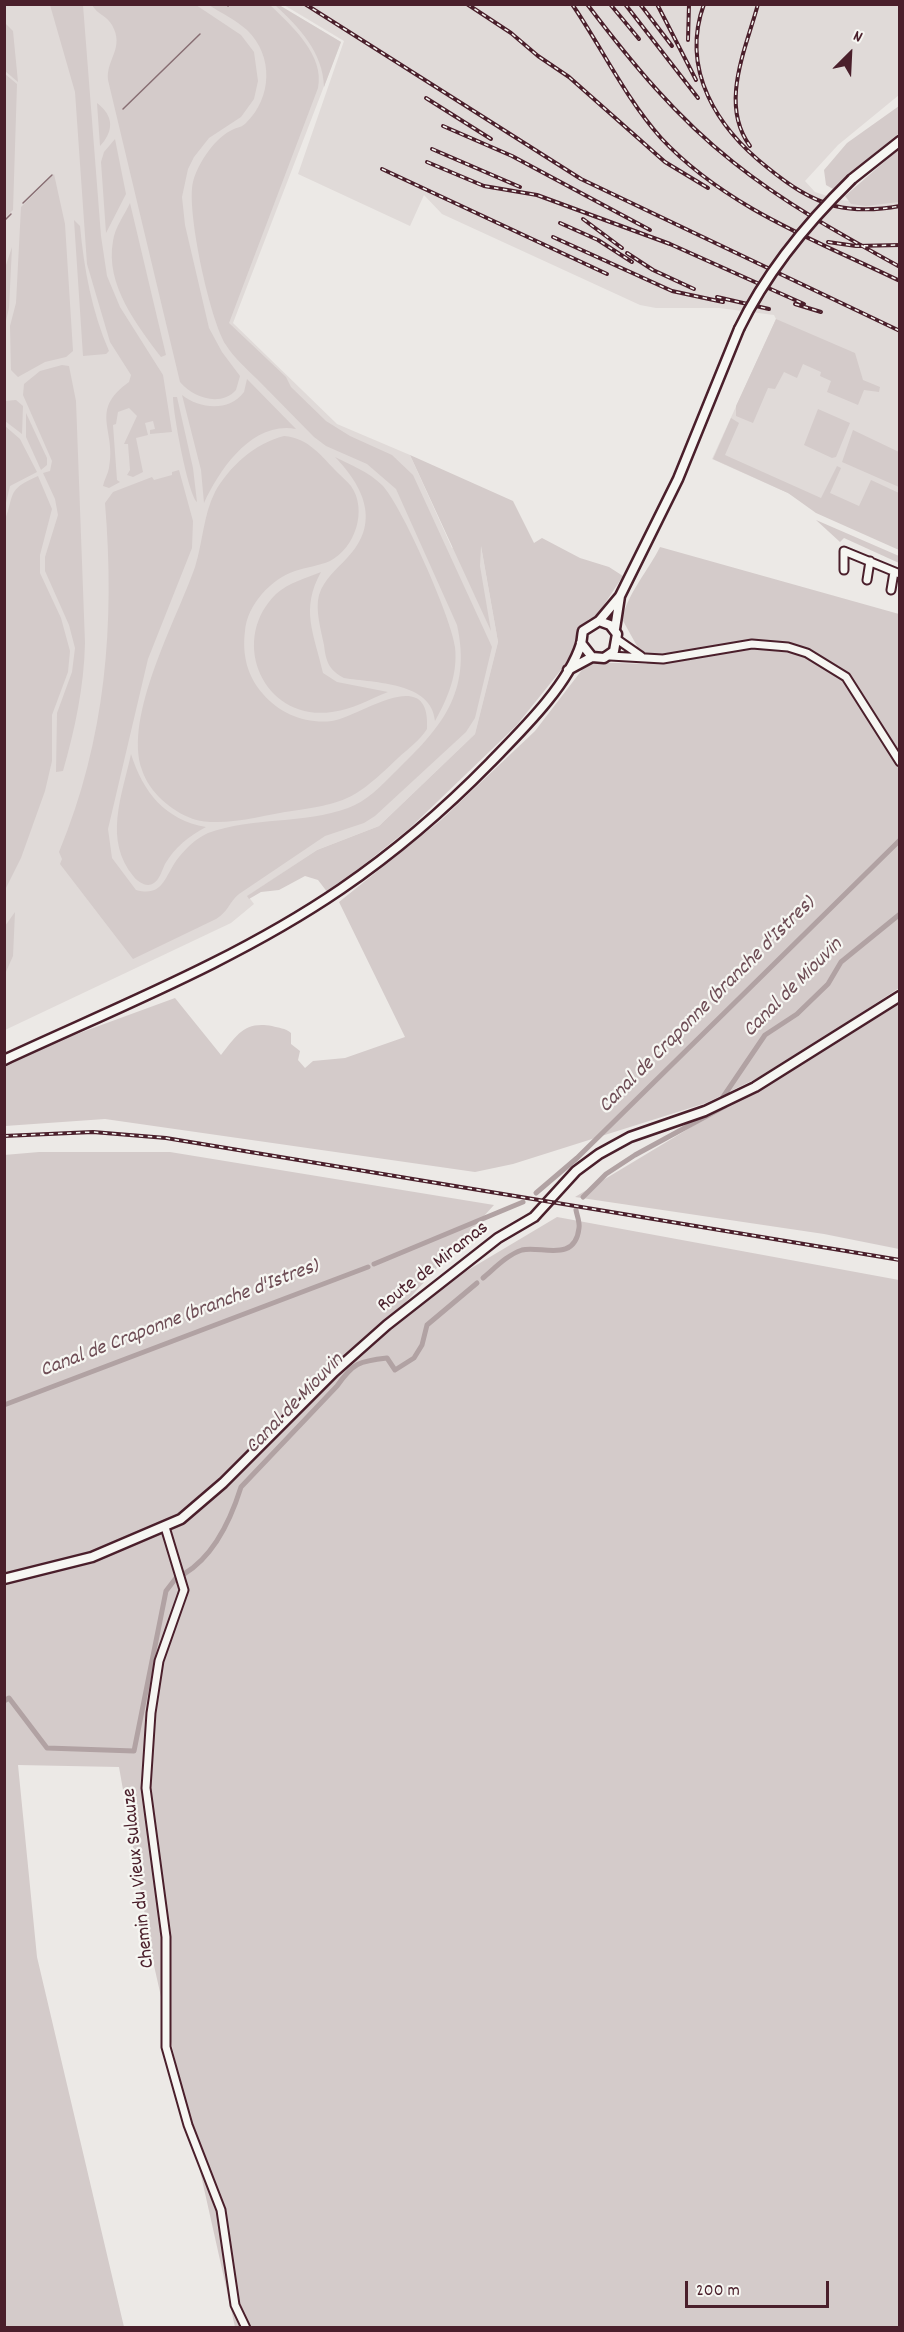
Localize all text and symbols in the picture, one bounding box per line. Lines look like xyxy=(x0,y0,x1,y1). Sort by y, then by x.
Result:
north arrow xyxy=(820,24,880,84)
text: N xyxy=(849,25,866,49)
water label: Canal de Craponne (branche d'Istres) xyxy=(594,892,822,1120)
water label: Canal de Miouvin xyxy=(739,934,849,1044)
street label: Route de Miramas xyxy=(374,1217,494,1319)
water label: Canal de Craponne (branche d'Istres) xyxy=(37,1255,323,1385)
water label: Canal de Miouvin xyxy=(242,1349,350,1461)
street label: Chemin du Vieux Sulauze xyxy=(119,1787,161,1969)
scale bar xyxy=(688,2269,832,2307)
text: 200 m xyxy=(696,2279,740,2304)

